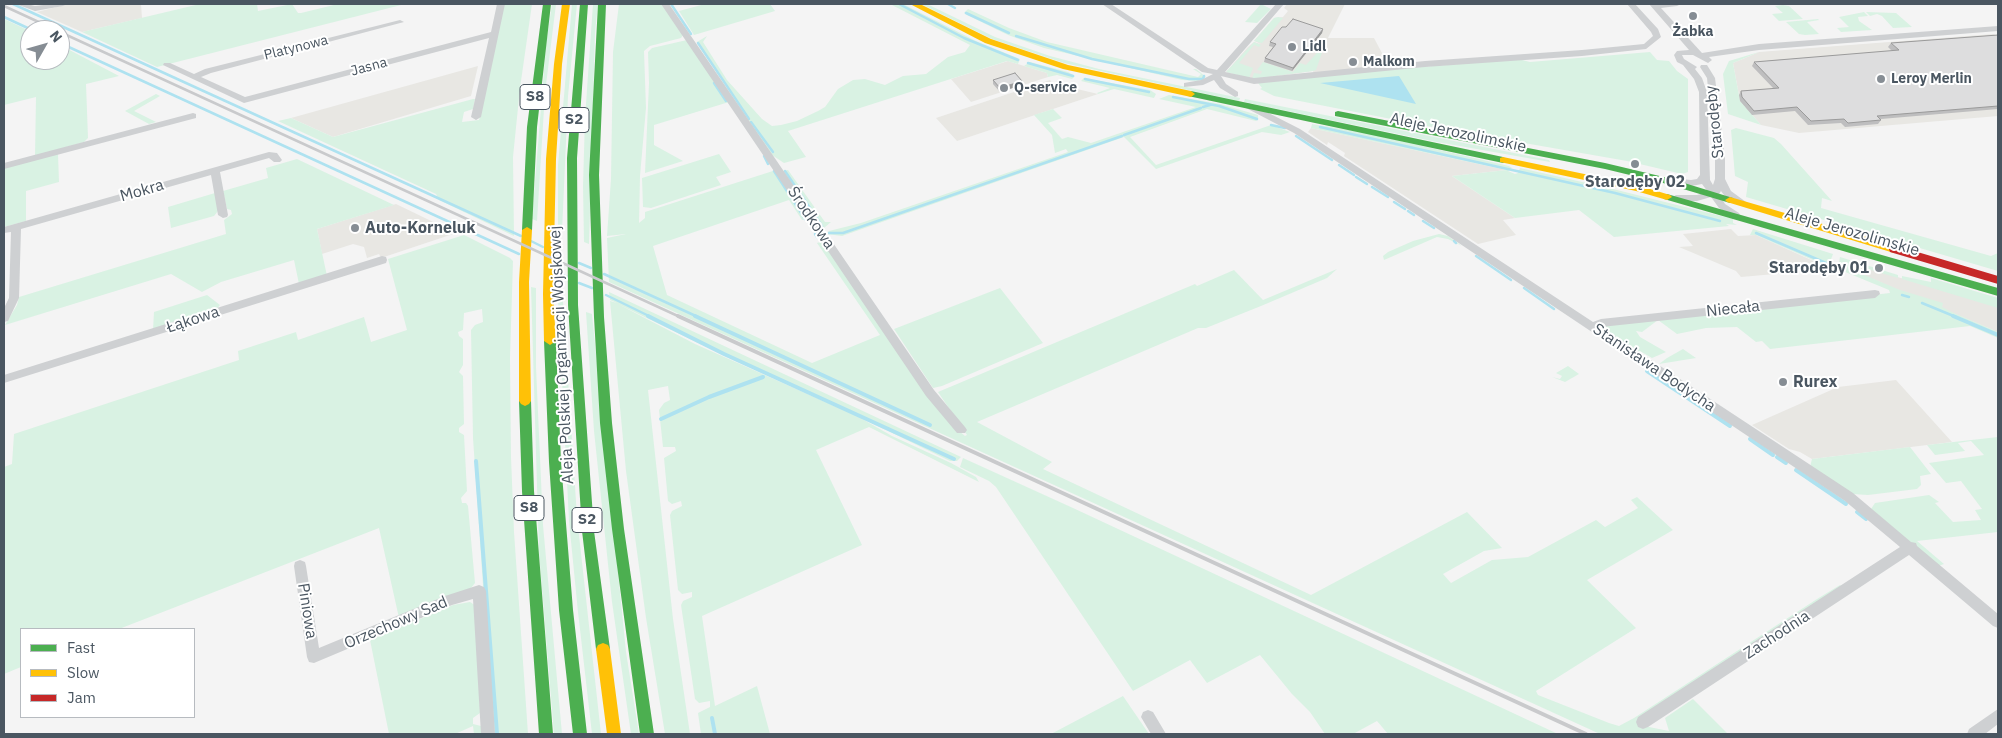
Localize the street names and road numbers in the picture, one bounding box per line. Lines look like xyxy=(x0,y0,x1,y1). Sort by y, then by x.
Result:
street label: Platynowa xyxy=(262,32,330,64)
street label: Jasna xyxy=(349,54,389,80)
road number: S8 xyxy=(520,84,550,110)
street label: Starodęby xyxy=(1702,84,1728,160)
road number: S2 xyxy=(559,108,589,132)
street label: Aleje Jerozolimskie xyxy=(1388,109,1528,157)
street label: Mokra xyxy=(118,176,166,206)
street label: Środkowa xyxy=(783,183,839,253)
street label: Aleje Jerozolimskie xyxy=(1782,204,1922,260)
street label: Aleja Polskiej Organizacji Wojskowej xyxy=(546,225,578,485)
street label: Niecała xyxy=(1705,297,1761,321)
street label: Łąkowa xyxy=(164,302,222,338)
street label: Stanisława Bodycha xyxy=(1589,320,1719,416)
road number: S8 xyxy=(514,496,544,520)
road number: S2 xyxy=(572,508,602,532)
street label: Piniowa xyxy=(293,582,321,640)
street label: Orzechowy Sad xyxy=(341,593,451,653)
street label: Zachodnia xyxy=(1740,607,1814,663)

